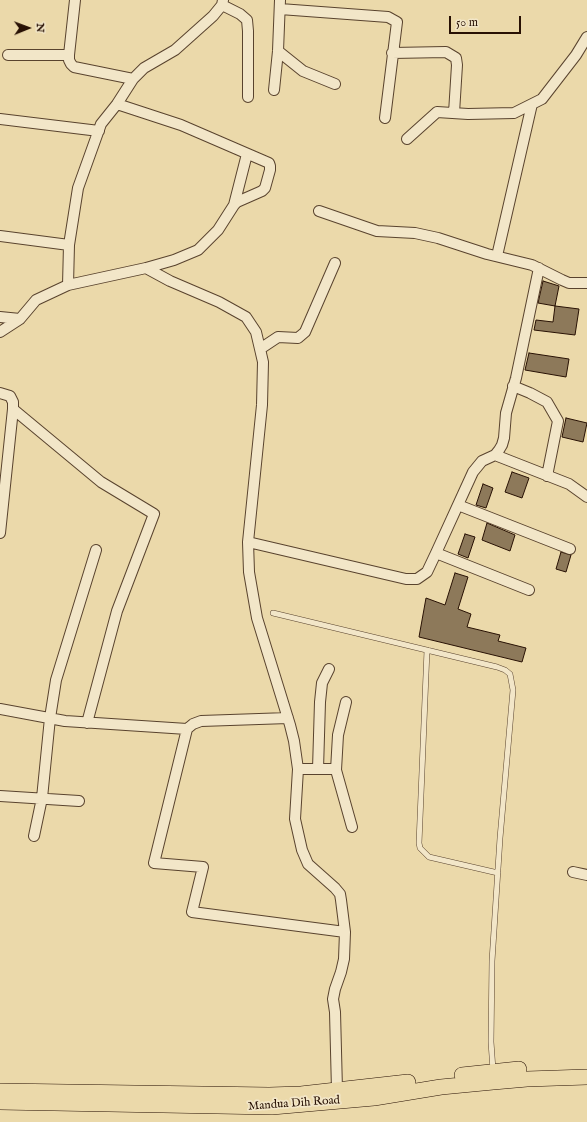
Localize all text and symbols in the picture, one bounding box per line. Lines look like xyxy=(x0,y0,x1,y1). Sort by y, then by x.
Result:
north arrow xyxy=(8,8,48,48)
scale bar xyxy=(451,8,523,34)
text: 50 m xyxy=(456,15,478,30)
text: N xyxy=(33,23,47,33)
street label: Mandua Dih Road xyxy=(247,1094,341,1114)

